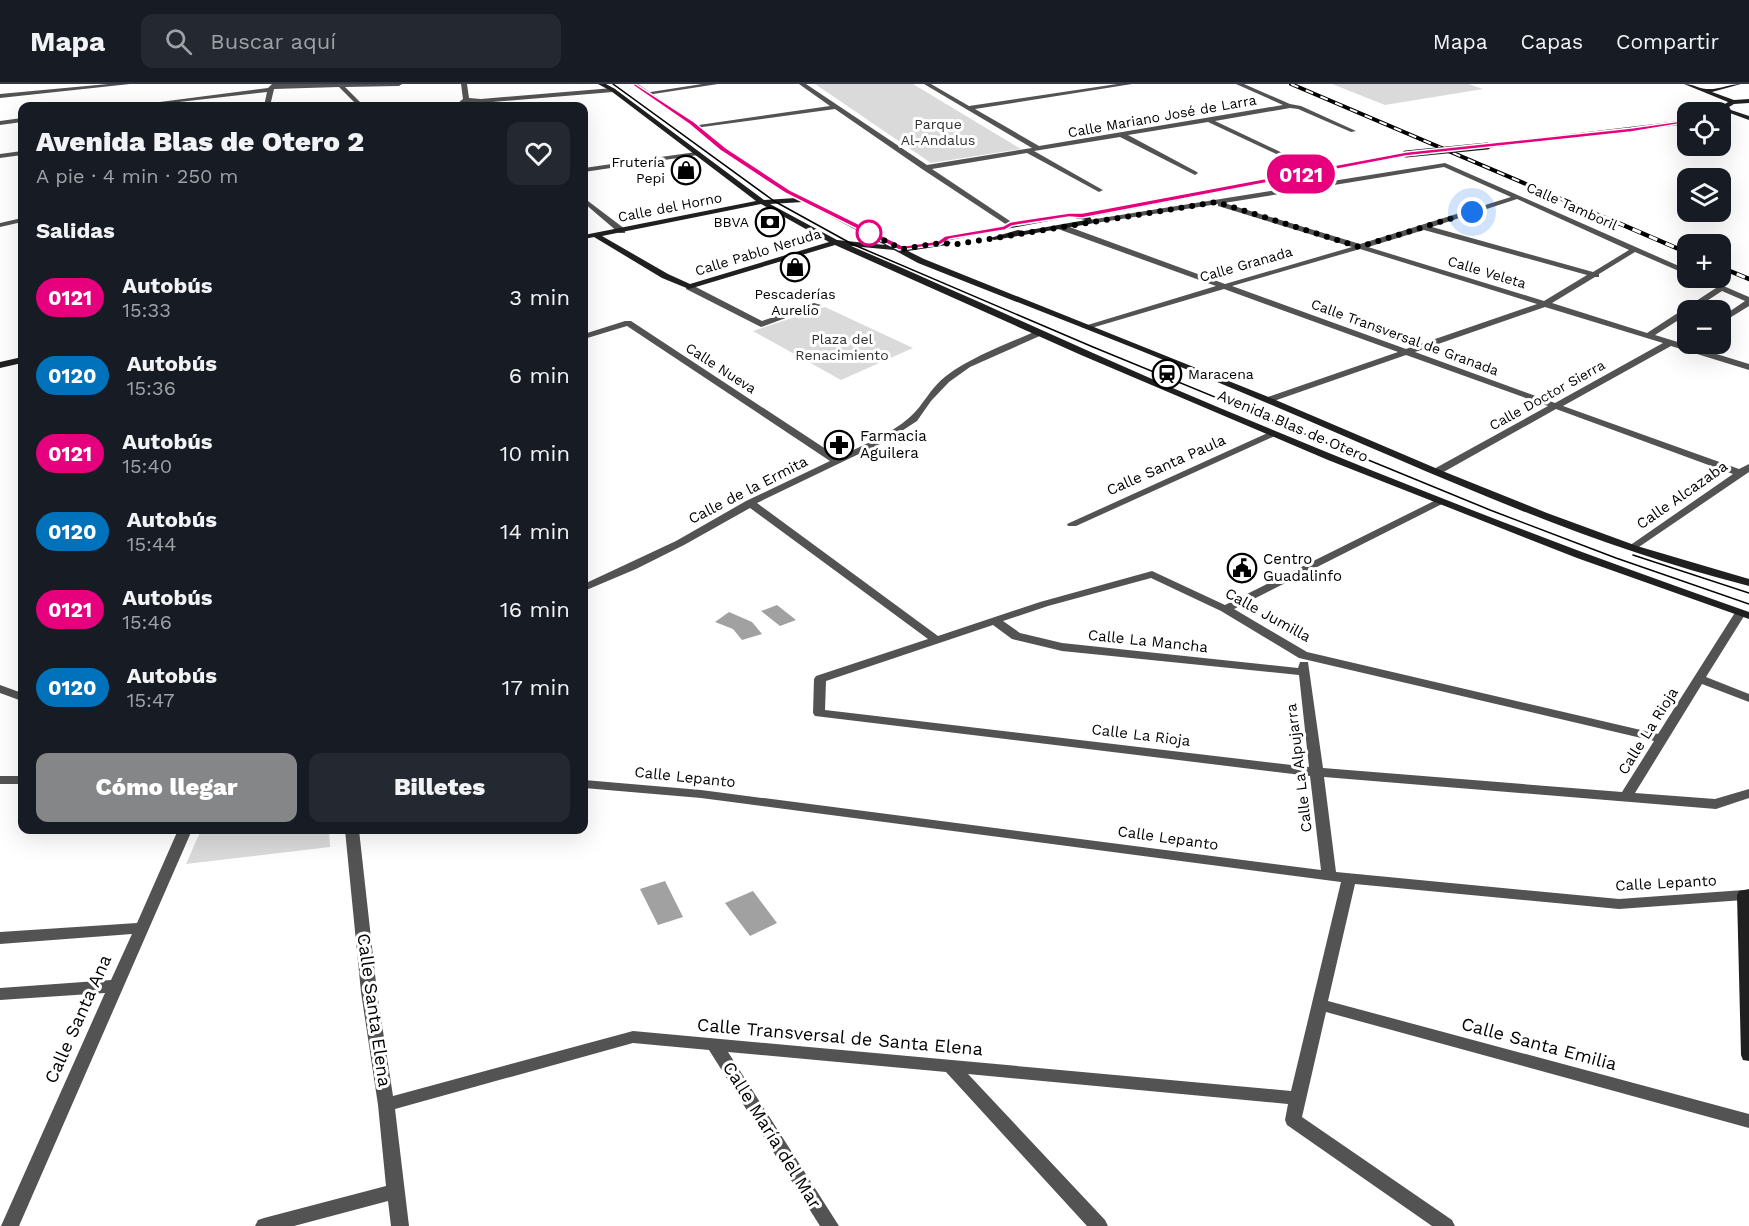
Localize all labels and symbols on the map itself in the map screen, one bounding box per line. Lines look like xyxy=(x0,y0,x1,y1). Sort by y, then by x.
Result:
street label: Calle Mariano José de Larra xyxy=(1066,92,1258,140)
park label: Parque Al-Andalus xyxy=(901,116,975,148)
place label: Frutería Pepi xyxy=(611,154,665,186)
shop icon: Frutería Pepi xyxy=(670,154,702,186)
line badge: 0121 xyxy=(1259,154,1343,194)
street label: Calle Tamboril xyxy=(1524,179,1621,233)
street label: Calle del Horno xyxy=(617,189,723,225)
your location xyxy=(1457,197,1487,227)
bank icon: BBVA xyxy=(754,206,786,238)
place label: BBVA xyxy=(713,214,749,230)
unlabelled marker xyxy=(856,220,882,246)
street label: Calle Pablo Neruda xyxy=(693,225,823,279)
street label: Calle Granada xyxy=(1198,243,1294,285)
shop icon: Pescaderías Aurelio xyxy=(779,251,811,283)
street label: Calle Veleta xyxy=(1446,253,1528,292)
place label: Pescaderías Aurelio xyxy=(754,286,836,318)
street label: Calle Transversal de Granada xyxy=(1309,296,1501,378)
park label: Plaza del Renacimiento xyxy=(795,331,889,363)
street label: Calle Nueva xyxy=(683,339,759,397)
street label: Calle Doctor Sierra xyxy=(1486,357,1608,433)
station icon: Maracena xyxy=(1151,358,1183,390)
place label: Maracena xyxy=(1188,366,1254,382)
street label: Avenida Blas de Otero xyxy=(1215,386,1371,466)
place label: Farmacia Aguilera xyxy=(860,427,927,462)
pharmacy icon: Farmacia Aguilera xyxy=(823,429,855,461)
street label: Calle Santa Paula xyxy=(1104,430,1229,499)
street label: Calle de la Ermita xyxy=(685,452,811,528)
street label: Calle Alcazaba xyxy=(1633,457,1731,533)
place label: Centro Guadalinfo xyxy=(1263,550,1342,585)
public building icon: Centro Guadalinfo xyxy=(1226,552,1258,584)
street label: Calle Jumilla xyxy=(1222,584,1314,646)
street label: Calle La Mancha xyxy=(1087,626,1209,656)
street label: Calle La Rioja xyxy=(1614,684,1682,778)
street label: Calle La Alpujarra xyxy=(1282,702,1316,833)
street label: Calle La Rioja xyxy=(1091,720,1192,750)
street label: Calle Lepanto xyxy=(634,763,736,791)
street label: Calle Lepanto xyxy=(1116,822,1220,854)
street label: Calle Lepanto xyxy=(1615,871,1717,895)
street label: Calle Santa Elena xyxy=(353,932,396,1088)
street label: Calle Santa Ana xyxy=(40,951,115,1086)
street label: Calle Santa Emilia xyxy=(1459,1013,1619,1074)
street label: Calle Transversal de Santa Elena xyxy=(696,1014,984,1059)
street label: Calle María del Mar xyxy=(719,1057,826,1212)

